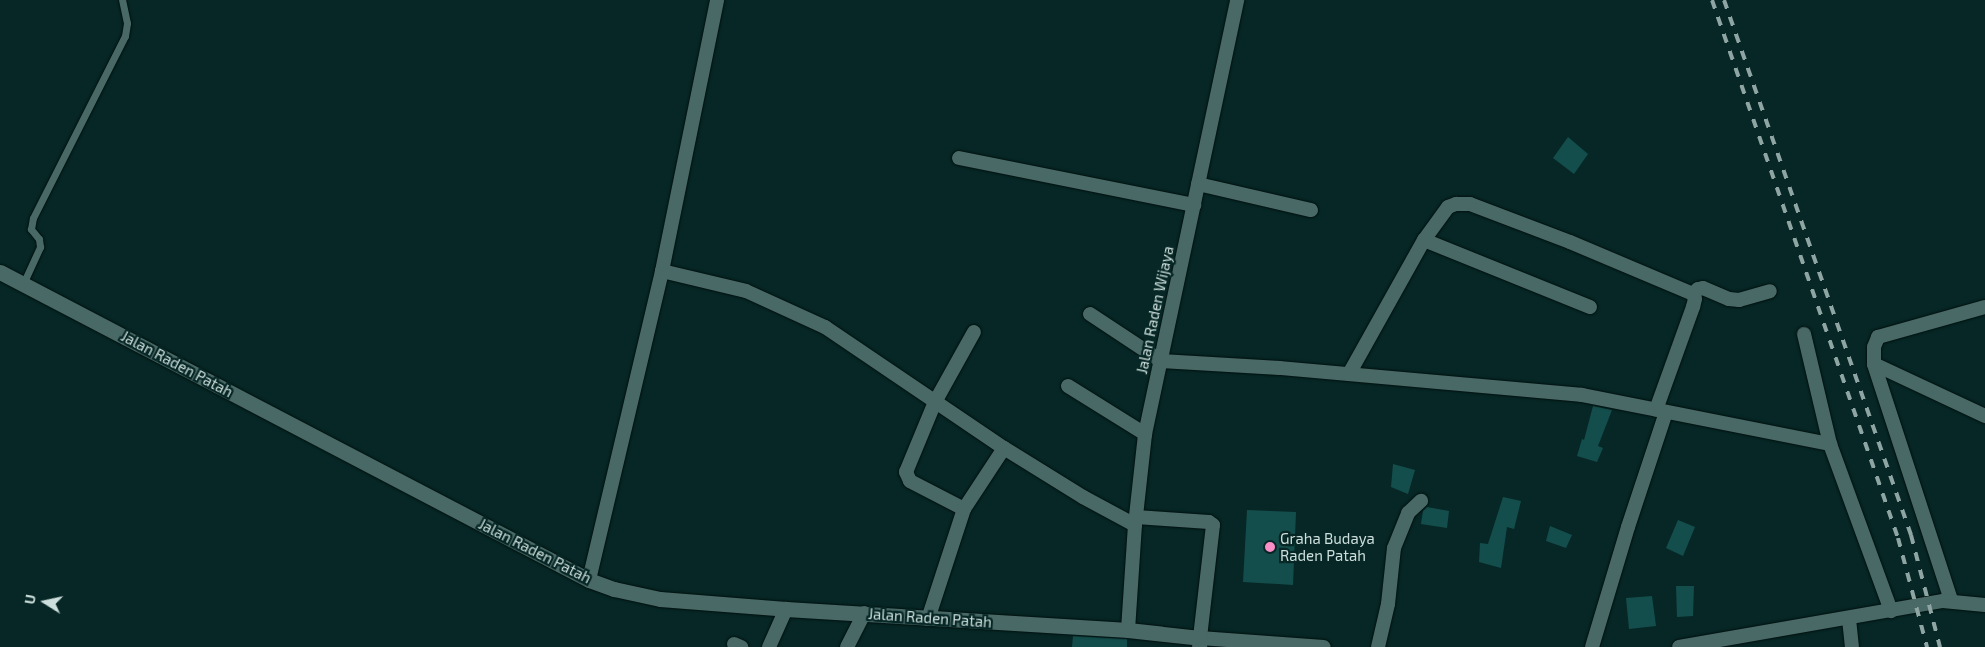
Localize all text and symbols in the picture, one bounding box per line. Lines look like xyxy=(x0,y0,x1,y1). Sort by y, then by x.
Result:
street label: Jalan Raden Wijaya xyxy=(1133,244,1177,376)
street label: Jalan Raden Patah xyxy=(118,327,236,401)
street label: Jalan Raden Patah xyxy=(476,515,594,587)
place label: Graha Budaya Raden Patah xyxy=(1280,529,1375,564)
marker: Graha Budaya Raden Patah xyxy=(1264,541,1276,553)
north arrow xyxy=(20,577,70,627)
text: U xyxy=(21,593,39,606)
street label: Jalan Raden Patah xyxy=(868,605,992,631)

